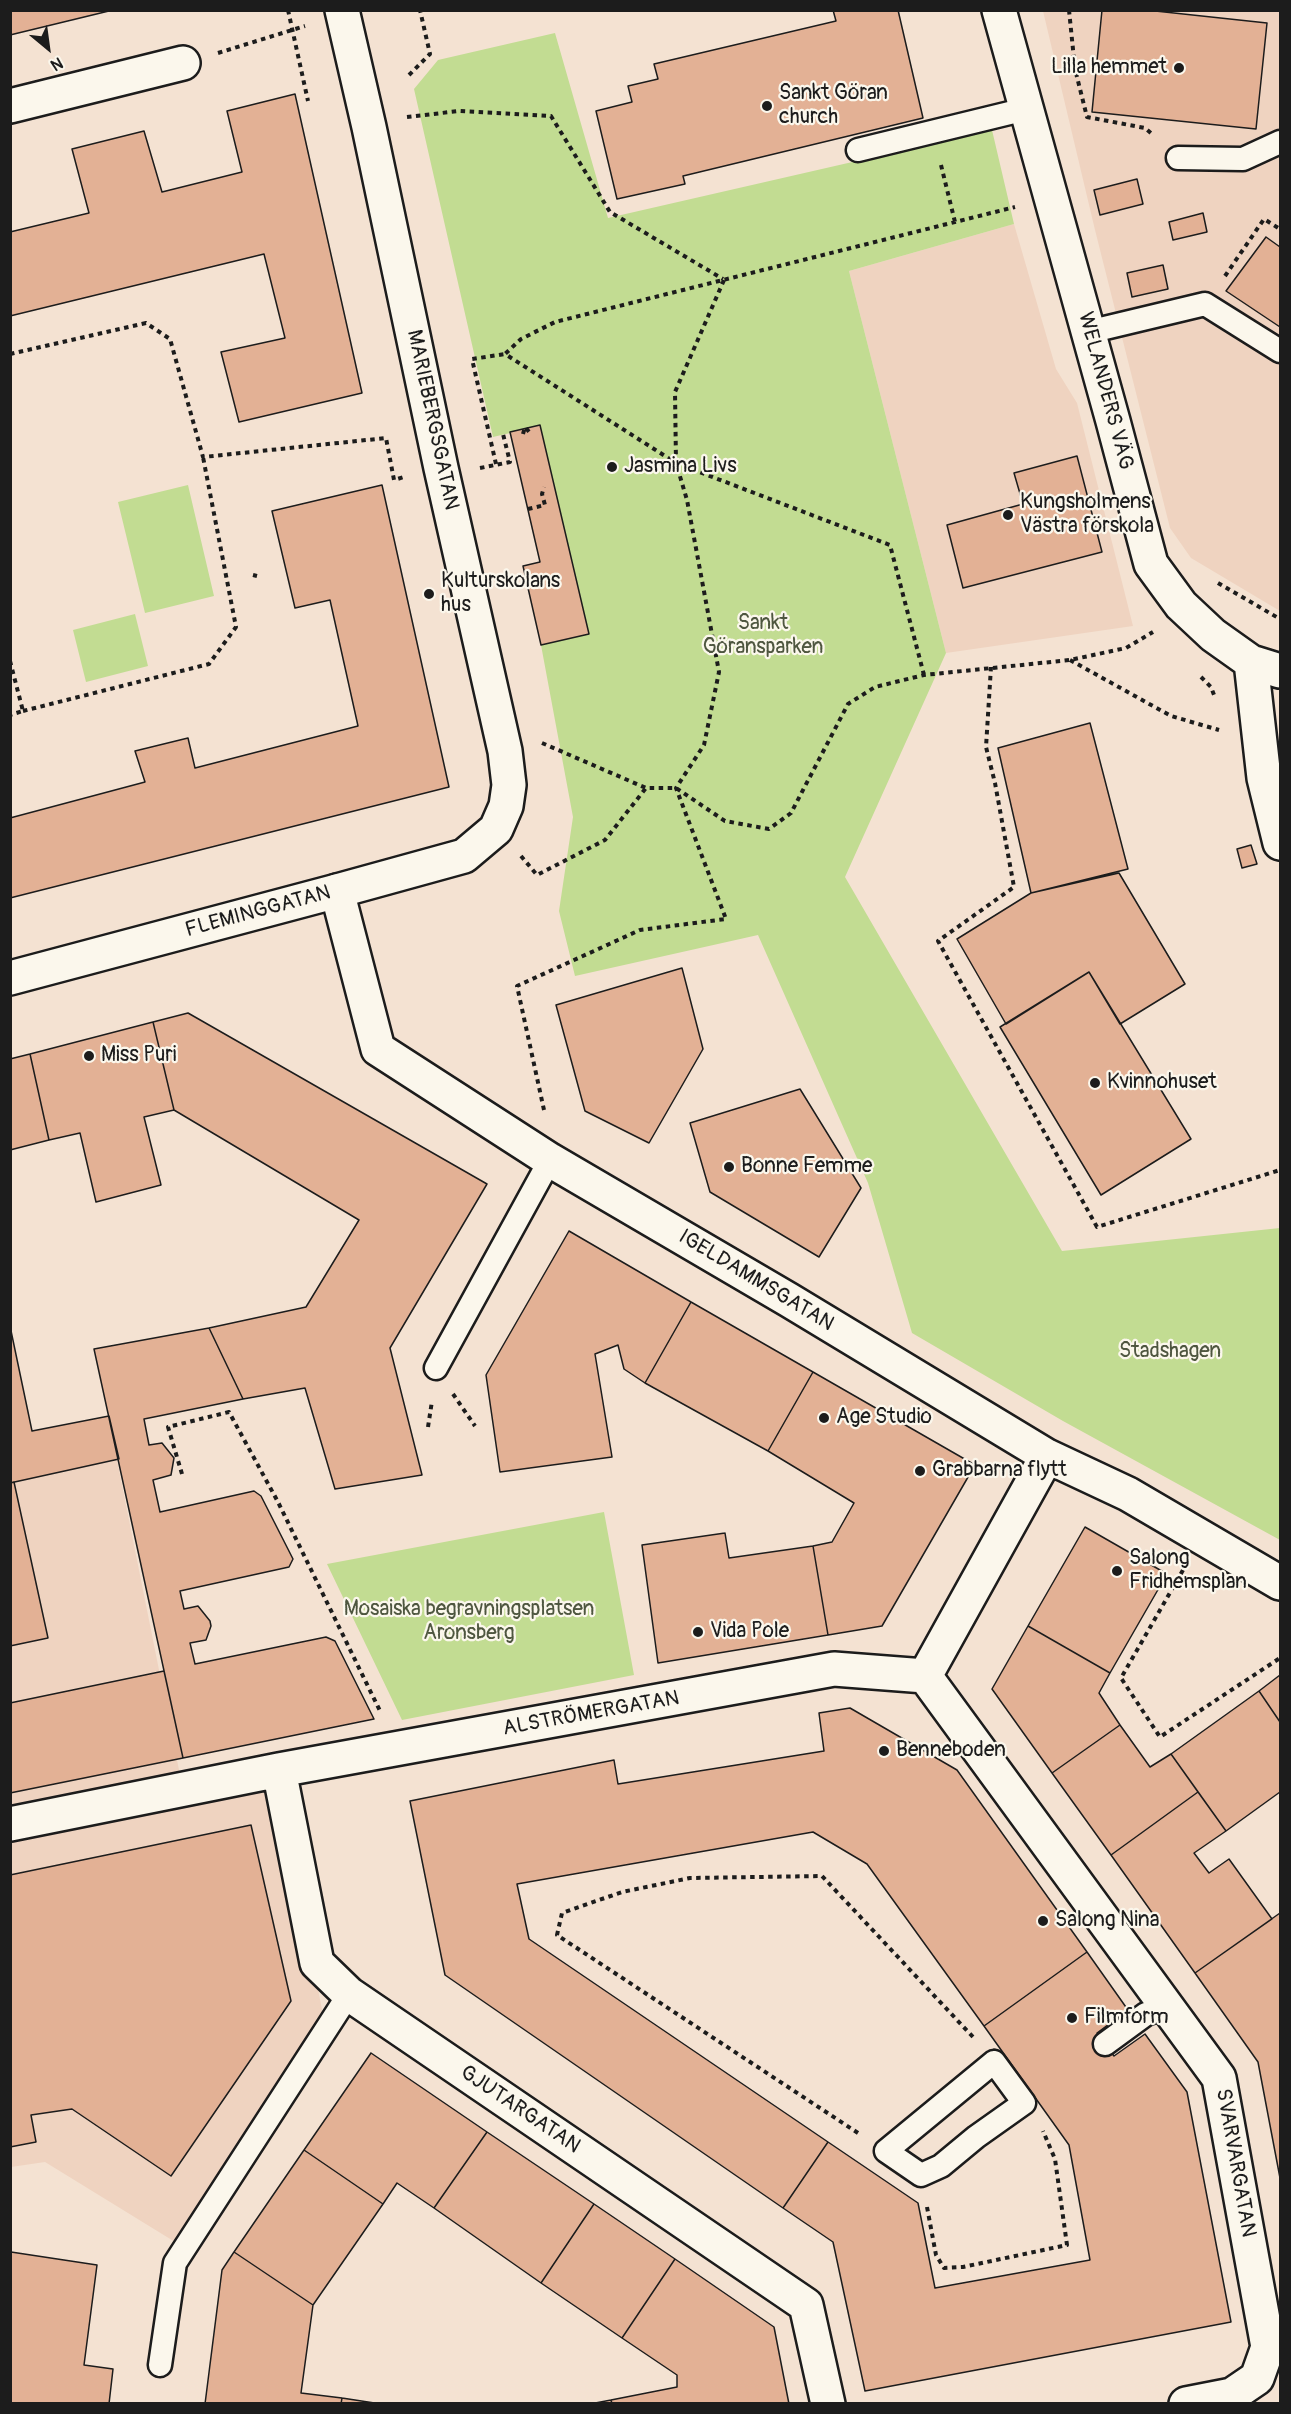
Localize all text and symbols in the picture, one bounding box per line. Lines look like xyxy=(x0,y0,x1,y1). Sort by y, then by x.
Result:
north arrow xyxy=(18,18,78,78)
text: N xyxy=(47,52,66,75)
place label: Lilla hemmet xyxy=(1051,55,1167,81)
marker: Lilla hemmet xyxy=(1172,61,1186,75)
place label: Sankt Göran church xyxy=(779,81,888,131)
marker: Sankt Göran church xyxy=(760,99,774,113)
street label: WELANDERS VÄG xyxy=(1072,309,1138,473)
street label: MARIEBERGSGATAN xyxy=(401,328,463,512)
place label: Jasmina Livs xyxy=(624,454,737,480)
marker: Jasmina Livs xyxy=(605,460,619,474)
place label: Kungsholmens Västra förskola xyxy=(1020,490,1154,540)
marker: Kungsholmens Västra förskola xyxy=(1001,508,1015,522)
place label: Kulturskolans hus xyxy=(441,569,560,619)
marker: Kulturskolans hus xyxy=(422,587,436,601)
park label: Sankt Göransparken xyxy=(703,611,823,661)
street label: FLEMINGGATAN xyxy=(183,881,333,943)
place label: Miss Puri xyxy=(101,1043,177,1069)
marker: Miss Puri xyxy=(82,1049,96,1063)
place label: Kvinnohuset xyxy=(1107,1070,1217,1096)
marker: Kvinnohuset xyxy=(1088,1076,1102,1090)
place label: Bonne Femme xyxy=(741,1154,872,1180)
marker: Bonne Femme xyxy=(722,1160,736,1174)
street label: IGELDAMMSGATAN xyxy=(674,1225,838,1337)
park label: Stadshagen xyxy=(1119,1339,1221,1365)
place label: Age Studio xyxy=(836,1405,932,1431)
marker: Age Studio xyxy=(817,1411,831,1425)
place label: Grabbarna flytt xyxy=(932,1458,1067,1484)
marker: Grabbarna flytt xyxy=(913,1464,927,1478)
place label: Salong Fridhemsplan xyxy=(1129,1546,1247,1596)
marker: Salong Fridhemsplan xyxy=(1110,1564,1124,1578)
park label: Mosaiska begravningsplatsen Aronsberg xyxy=(344,1597,594,1647)
place label: Vida Pole xyxy=(710,1619,789,1645)
marker: Vida Pole xyxy=(691,1625,705,1639)
street label: ALSTRÖMERGATAN xyxy=(501,1686,681,1742)
place label: Benneboden xyxy=(896,1738,1006,1764)
marker: Benneboden xyxy=(877,1744,891,1758)
place label: Salong Nina xyxy=(1055,1908,1159,1934)
marker: Salong Nina xyxy=(1036,1914,1050,1928)
place label: Filmform xyxy=(1084,2005,1169,2031)
marker: Filmform xyxy=(1065,2011,1079,2025)
street label: GJUTARGATAN xyxy=(455,2061,585,2159)
street label: SVARVARGATAN xyxy=(1210,2087,1260,2239)

